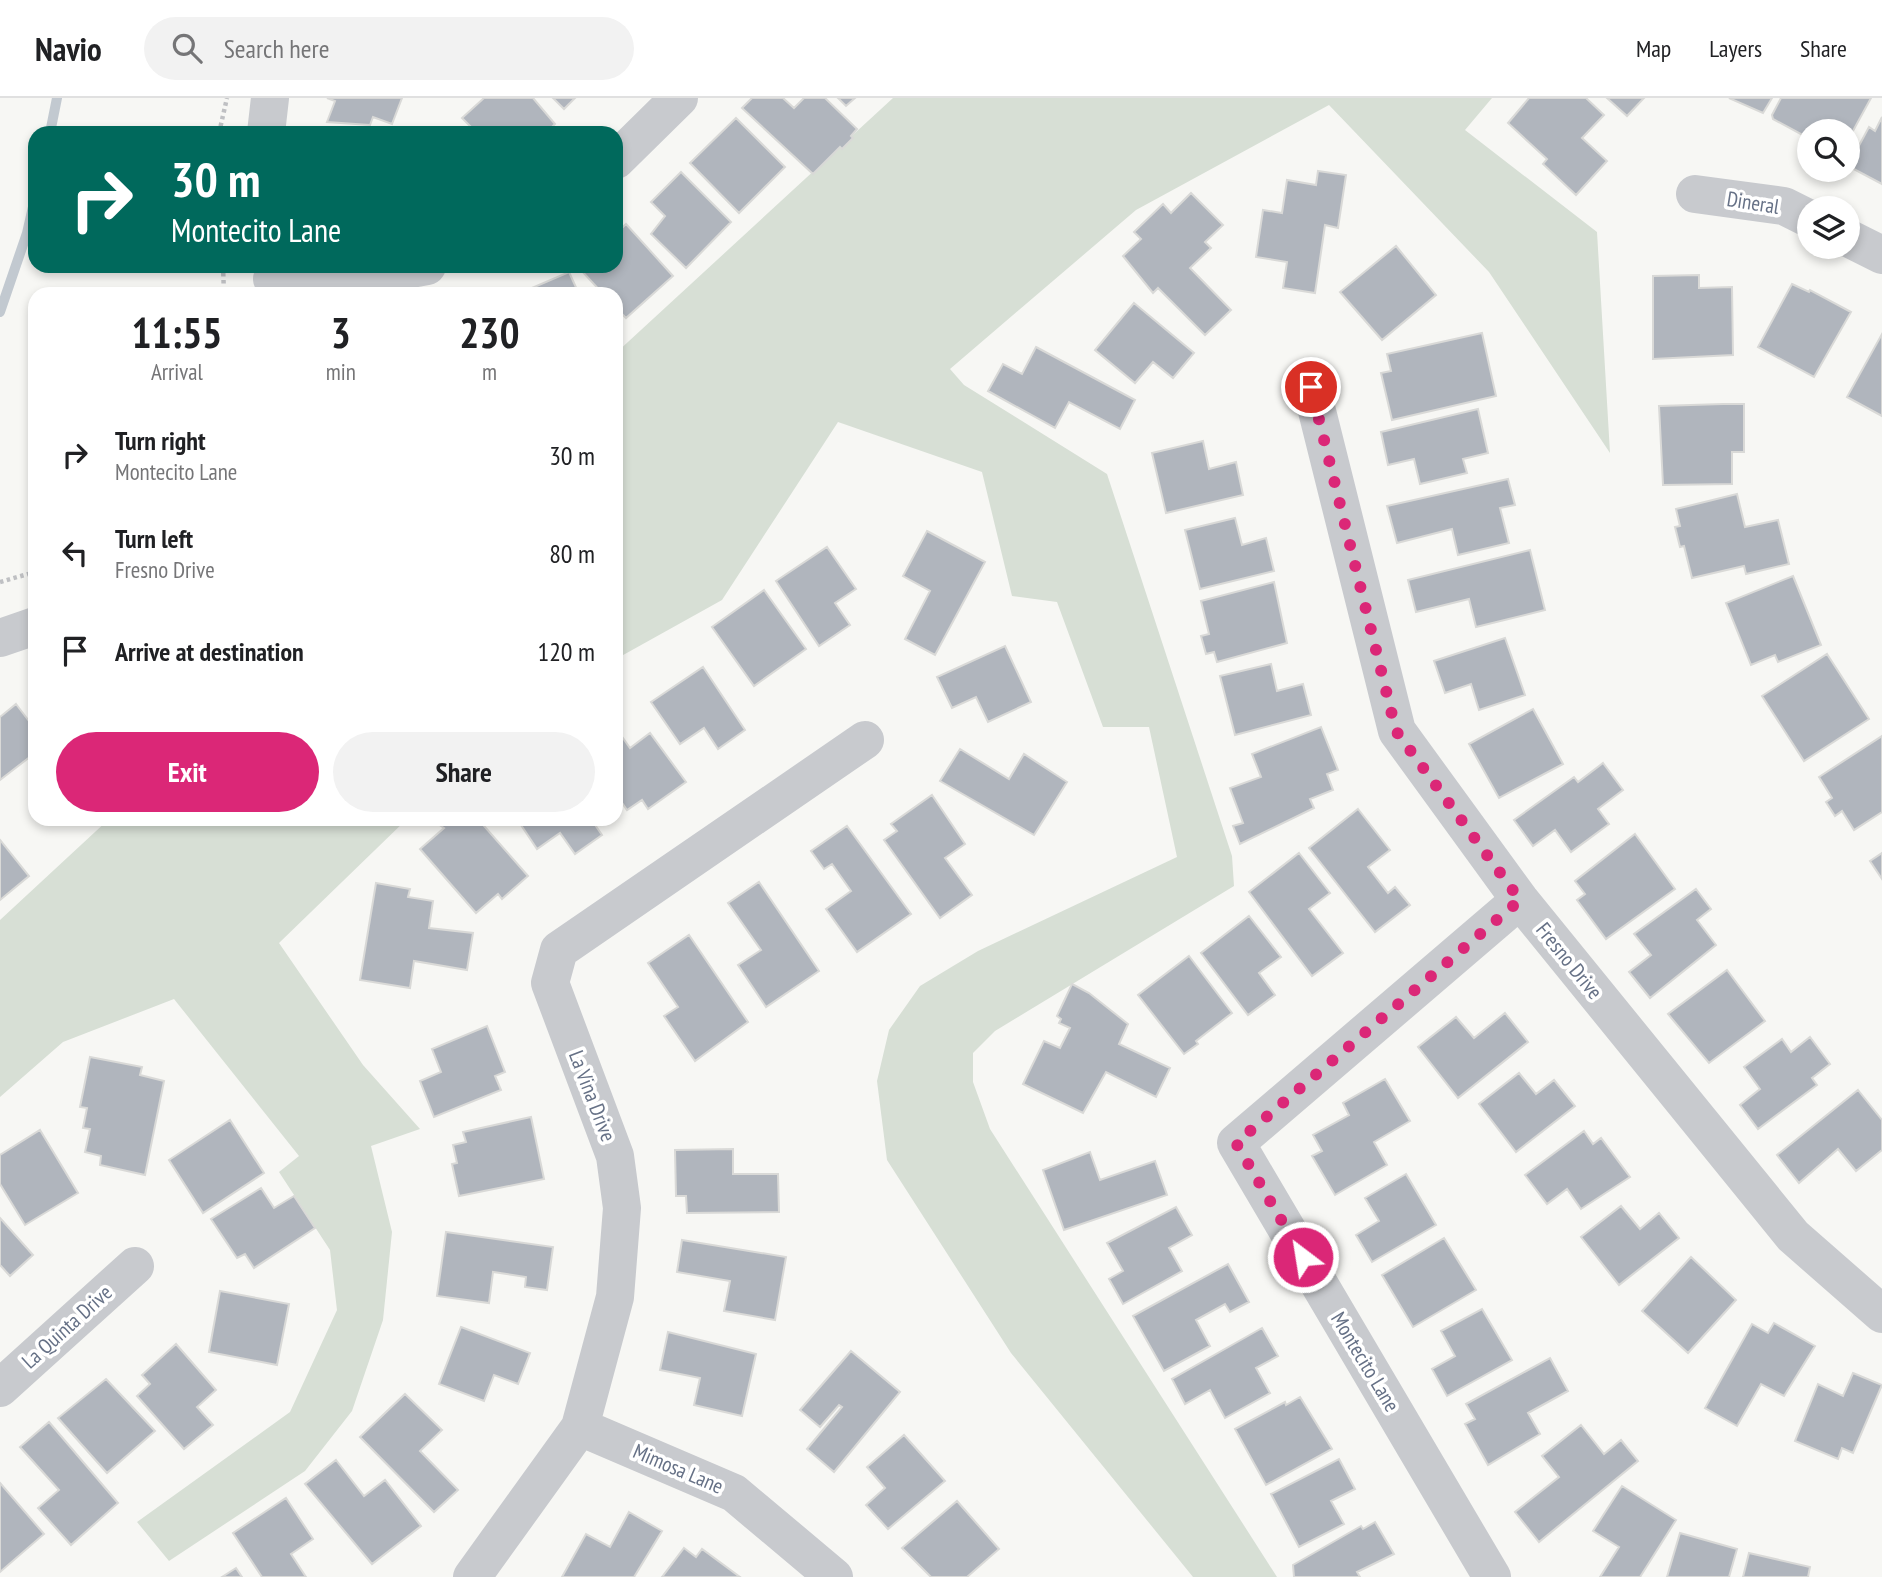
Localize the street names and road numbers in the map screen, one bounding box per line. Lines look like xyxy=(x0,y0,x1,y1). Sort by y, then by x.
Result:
street label: Dineral xyxy=(1725,185,1781,220)
street label: Fresno Drive xyxy=(1530,917,1609,1005)
street label: La Vina Drive xyxy=(563,1047,622,1145)
street label: La Quinta Drive xyxy=(16,1279,117,1374)
street label: Montecito Lane xyxy=(1325,1307,1406,1417)
street label: Mimosa Lane xyxy=(629,1437,727,1500)

